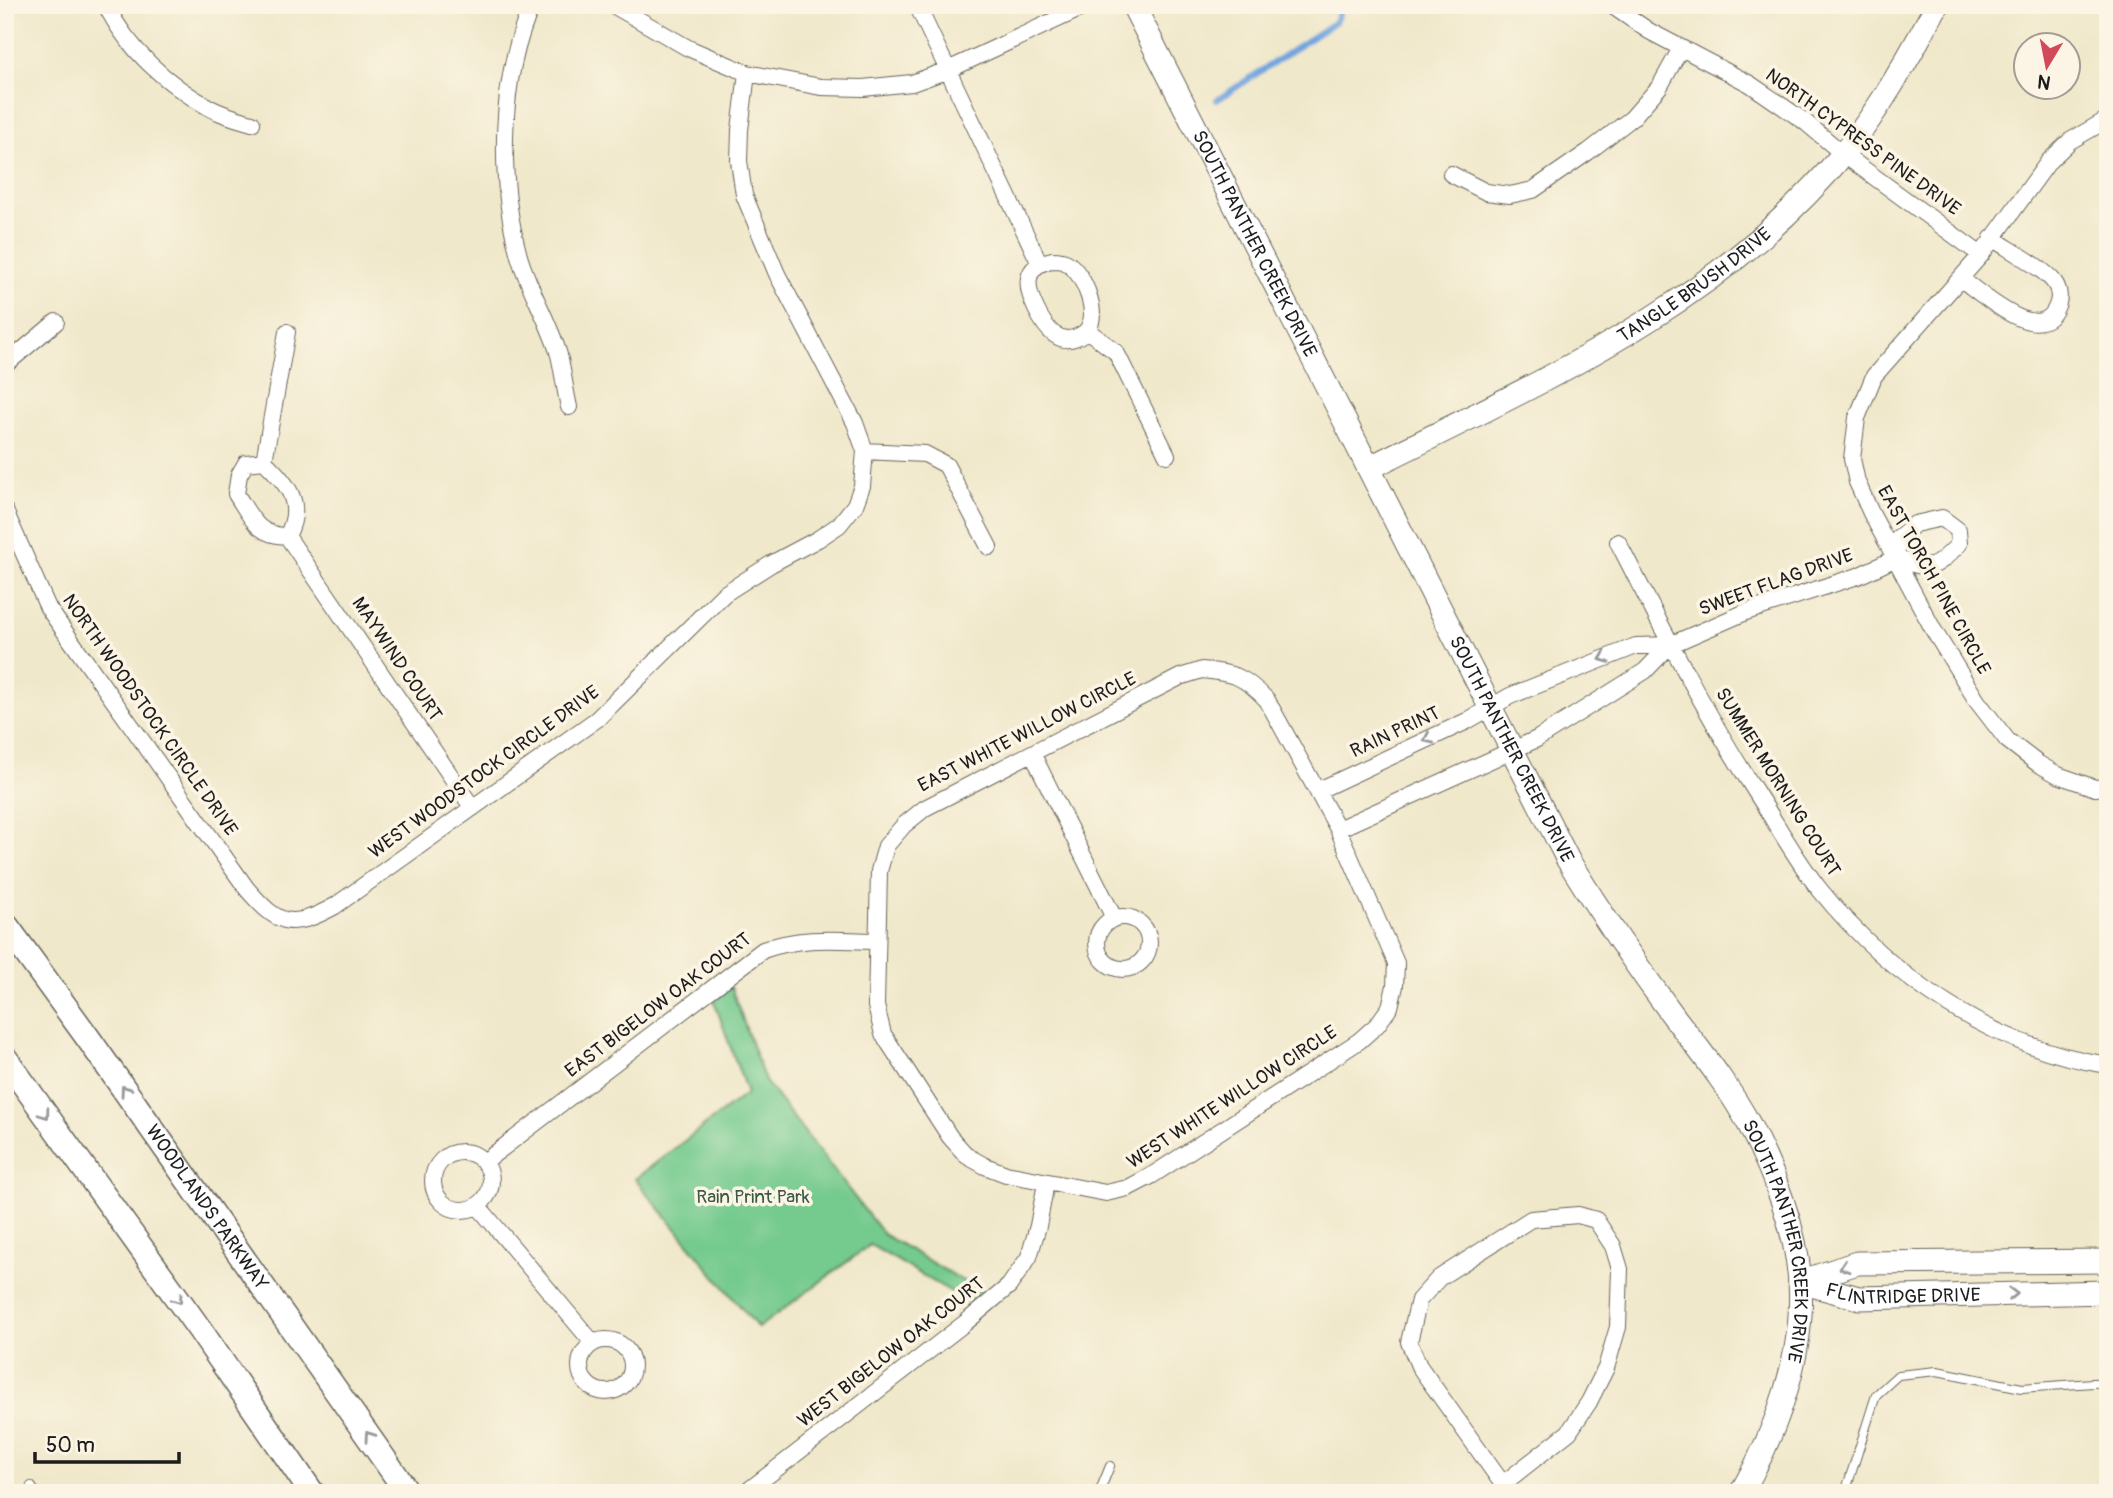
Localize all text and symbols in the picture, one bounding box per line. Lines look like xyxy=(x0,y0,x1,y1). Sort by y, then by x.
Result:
north arrow xyxy=(2011,32,2082,102)
street label: NORTH CYPRESS PINE DRIVE xyxy=(1761,63,1965,221)
text: N xyxy=(2036,69,2053,95)
street label: SOUTH PANTHER CREEK DRIVE xyxy=(1187,126,1322,361)
street label: TANGLE BRUSH DRIVE xyxy=(1613,222,1776,348)
street label: EAST TORCH PINE CIRCLE xyxy=(1872,481,1996,679)
street label: SWEET FLAG DRIVE xyxy=(1696,543,1857,621)
street label: NORTH WOODSTOCK CIRCLE DRIVE xyxy=(57,589,243,841)
street label: MAYWIND COURT xyxy=(347,592,447,726)
street label: SOUTH PANTHER CREEK DRIVE xyxy=(1444,632,1579,867)
one-way arrow xyxy=(1599,650,1611,664)
street label: EAST WHITE WILLOW CIRCLE xyxy=(914,666,1140,798)
street label: WEST WOODSTOCK CIRCLE DRIVE xyxy=(364,680,604,864)
street label: SUMMER MORNING COURT xyxy=(1710,683,1846,881)
street label: RAIN PRINT xyxy=(1346,701,1444,763)
one-way arrow xyxy=(1423,731,1436,745)
street label: EAST BIGELOW OAK COURT xyxy=(560,927,756,1083)
street label: WEST WHITE WILLOW CIRCLE xyxy=(1122,1020,1342,1174)
one-way arrow xyxy=(121,1085,133,1098)
one-way arrow xyxy=(37,1106,49,1119)
street label: SOUTH PANTHER CREEK DRIVE xyxy=(1737,1116,1813,1365)
street label: WOODLANDS PARKWAY xyxy=(141,1120,274,1295)
park label: Rain Print Park xyxy=(696,1185,810,1209)
one-way arrow xyxy=(1838,1259,1851,1273)
street label: WEST BIGELOW OAK COURT xyxy=(793,1272,989,1432)
street label: FLINTRIDGE DRIVE xyxy=(1823,1278,1981,1310)
one-way arrow xyxy=(2008,1287,2019,1302)
one-way arrow xyxy=(169,1291,182,1304)
scale bar xyxy=(35,1421,178,1465)
one-way arrow xyxy=(364,1431,377,1444)
text: 50 m xyxy=(46,1432,95,1459)

